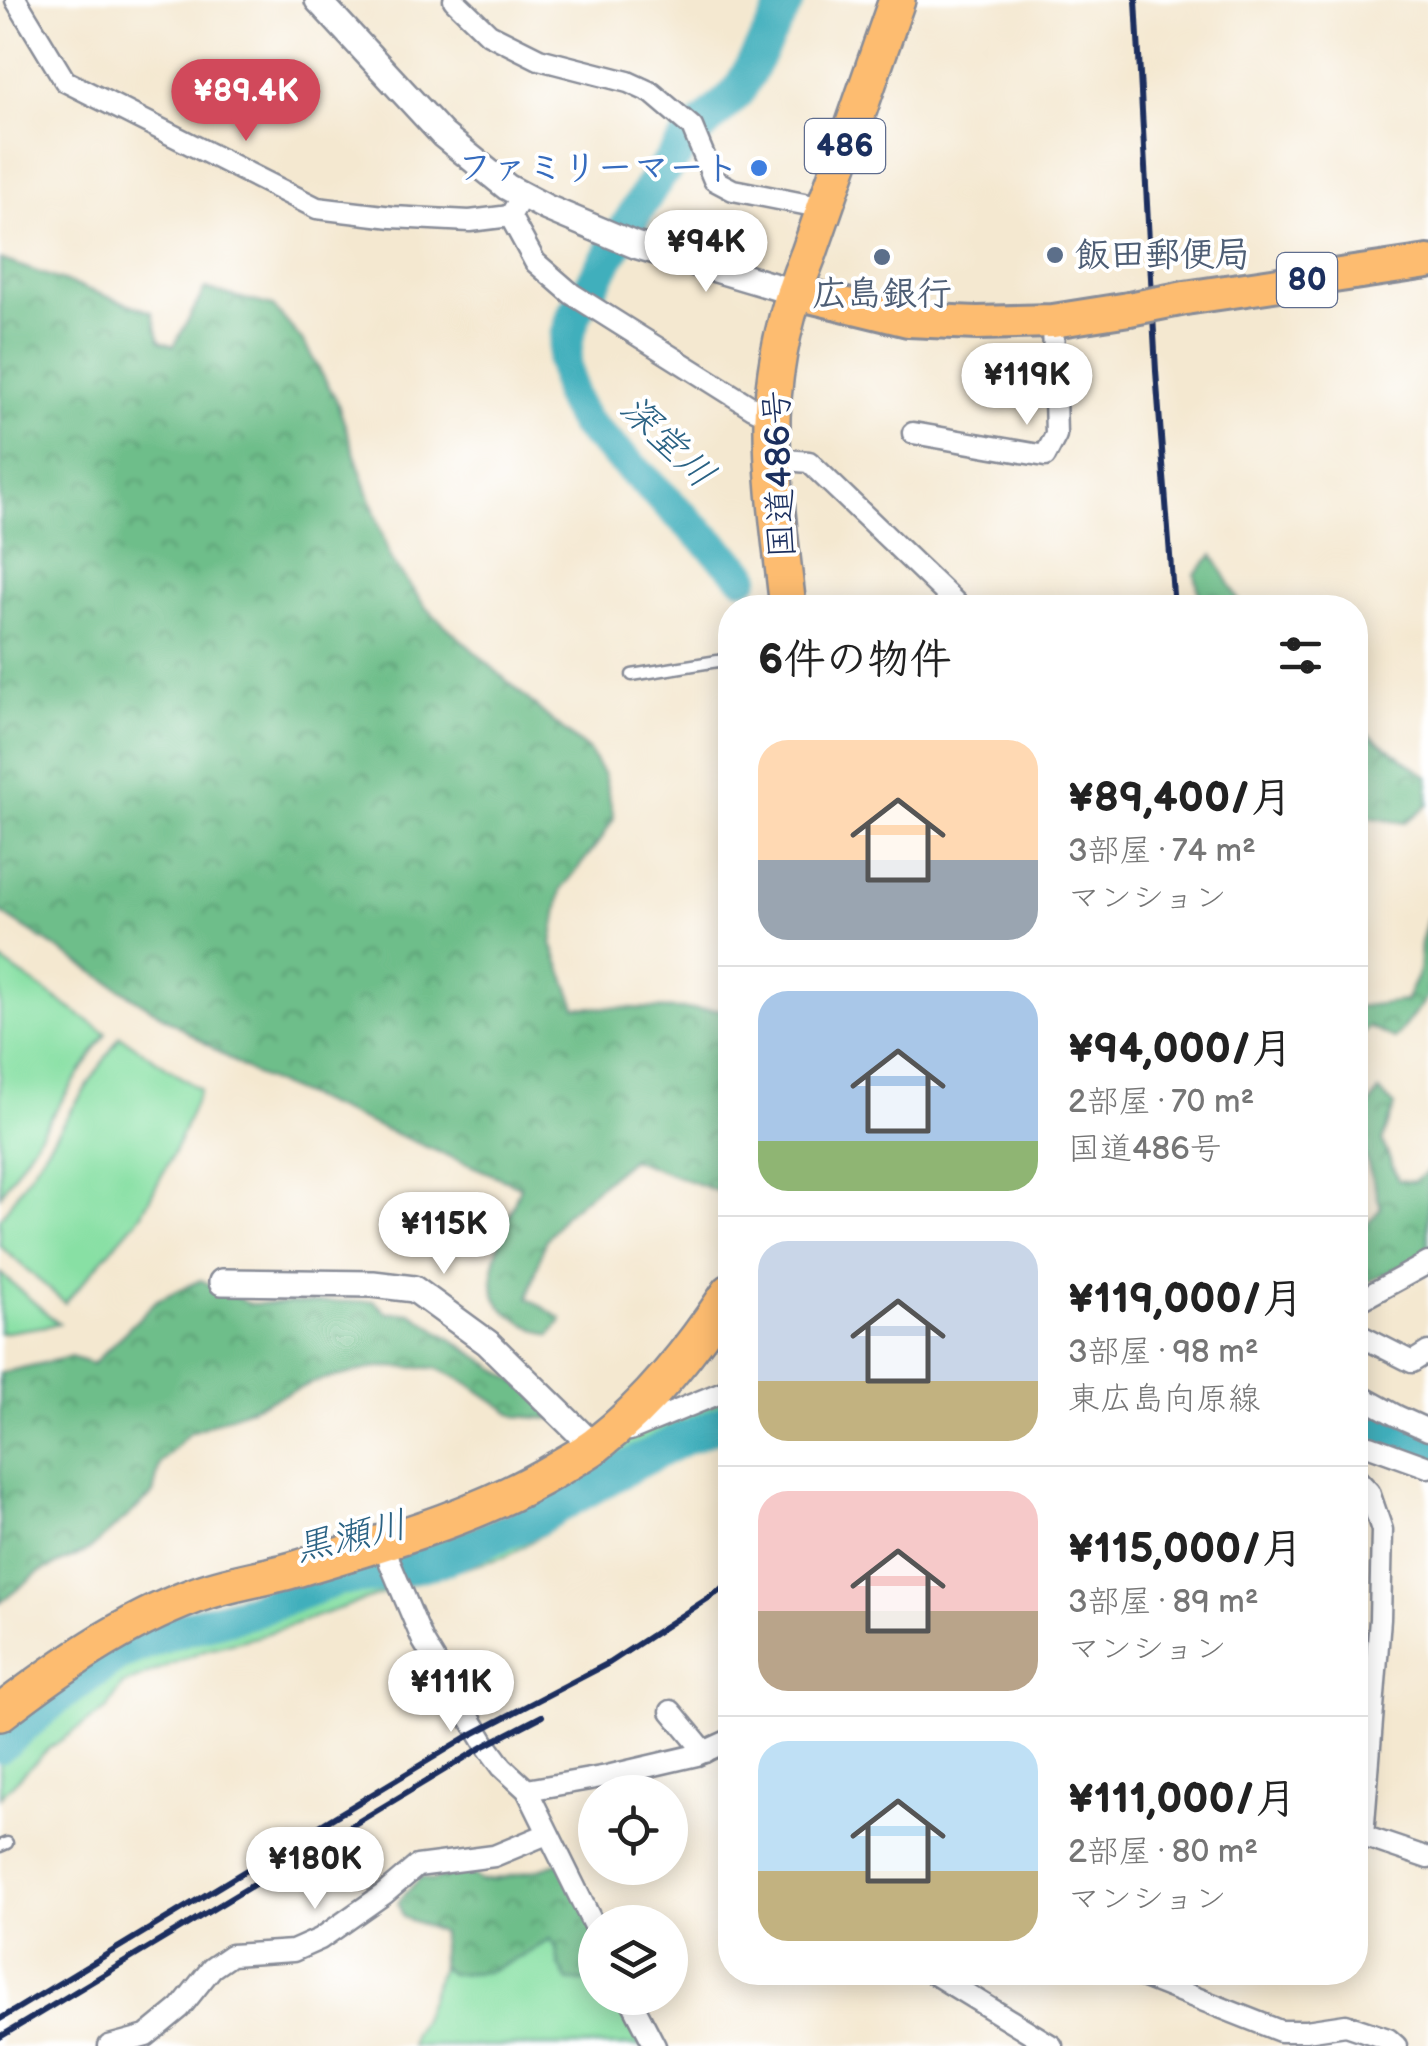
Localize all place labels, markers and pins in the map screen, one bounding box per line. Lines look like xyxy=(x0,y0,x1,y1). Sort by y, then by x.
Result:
pin: ¥89.4K xyxy=(165,59,327,144)
place label: ファミリーマート xyxy=(458,147,739,190)
marker: ファミリーマート xyxy=(748,157,770,179)
pin: ¥94K xyxy=(647,210,765,295)
place label: 飯田郵便局 xyxy=(1075,234,1250,277)
marker: 飯田郵便局 xyxy=(1044,244,1066,266)
marker: 広島銀行 xyxy=(871,246,893,268)
place label: 広島銀行 xyxy=(812,273,952,316)
pin: ¥119K xyxy=(957,343,1097,428)
pin: ¥115K xyxy=(374,1192,514,1277)
pin: ¥111K xyxy=(381,1650,521,1735)
pin: ¥180K xyxy=(245,1827,385,1912)

